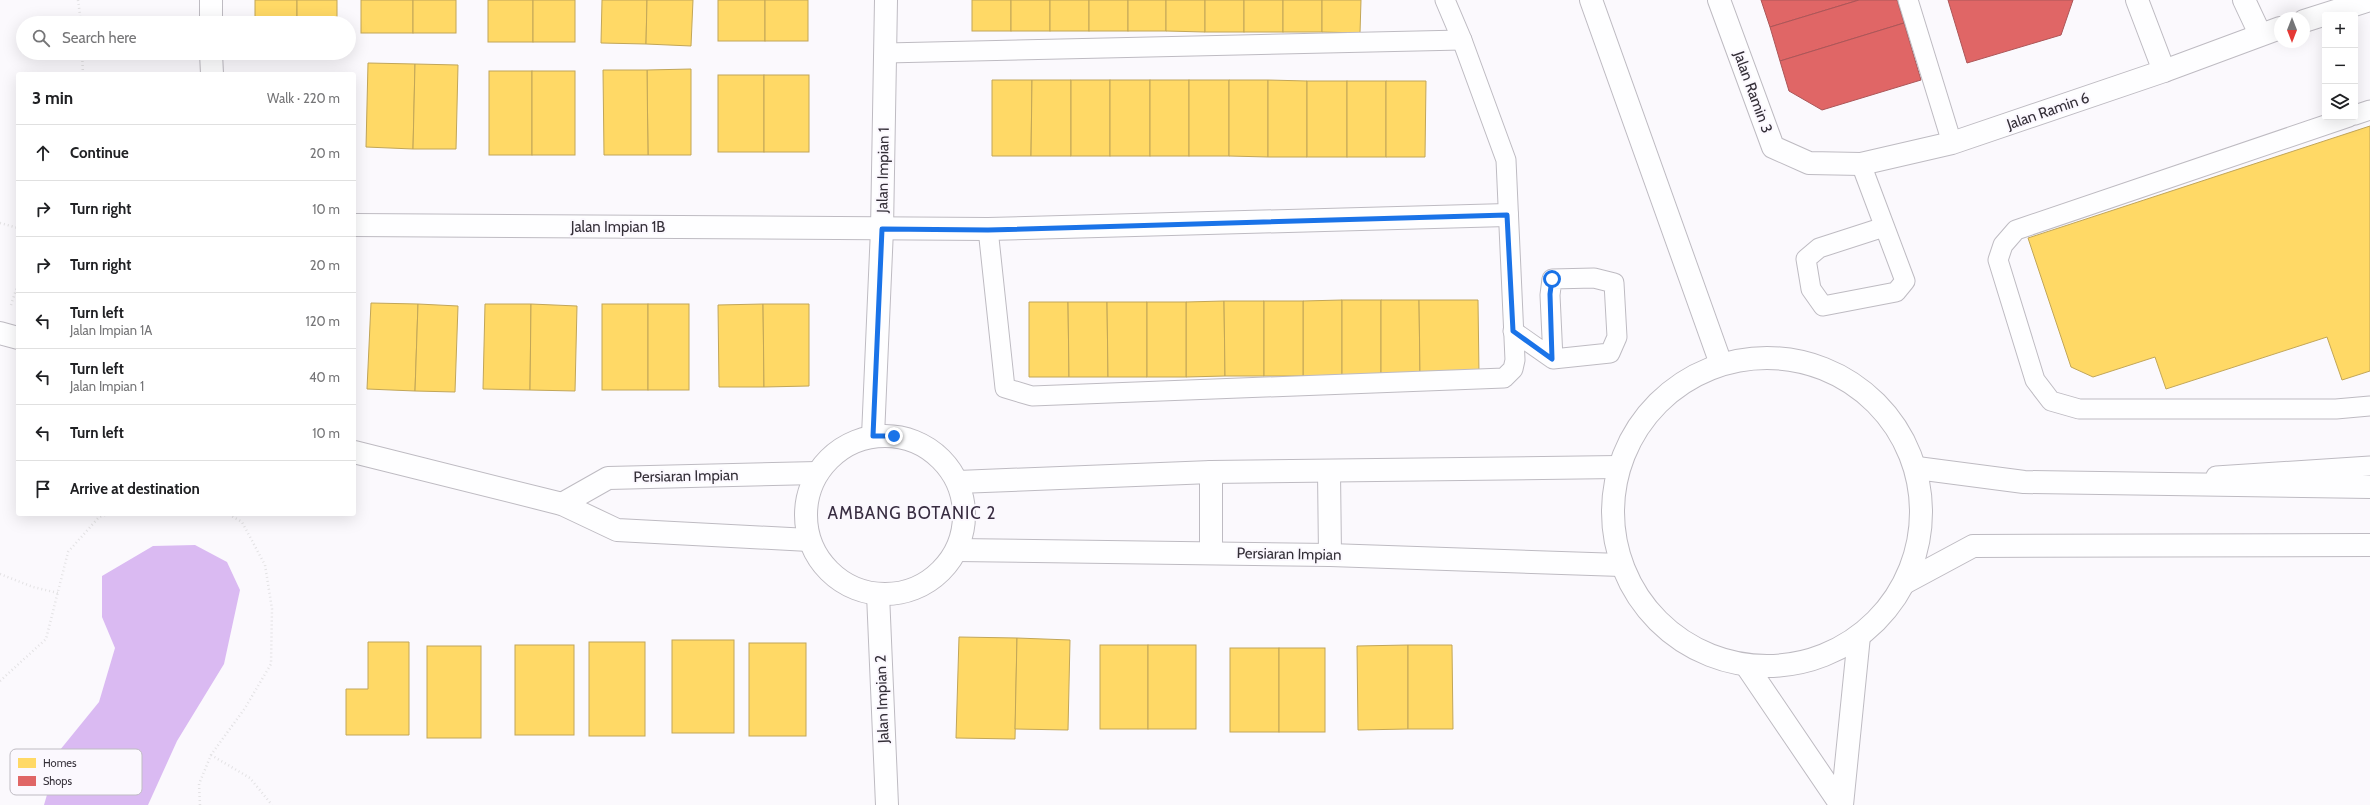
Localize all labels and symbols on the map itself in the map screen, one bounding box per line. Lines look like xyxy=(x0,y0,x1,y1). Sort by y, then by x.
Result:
north arrow xyxy=(2274,12,2310,48)
street label: Jalan Ramin 3 xyxy=(1730,48,1776,135)
street label: Jalan Ramin 6 xyxy=(2003,88,2092,134)
street label: Jalan Impian 1 xyxy=(873,127,893,214)
street label: Jalan Impian 1B xyxy=(570,218,665,236)
route start xyxy=(1543,270,1561,288)
route end xyxy=(885,427,903,445)
street label: Persiaran Impian xyxy=(633,466,739,486)
district label: AMBANG BOTANIC 2 xyxy=(828,503,997,523)
street label: Persiaran Impian xyxy=(1236,544,1342,564)
street label: Jalan Impian 2 xyxy=(871,654,893,745)
legend xyxy=(10,749,142,795)
text: Homes xyxy=(43,756,77,770)
text: Shops xyxy=(43,774,72,788)

